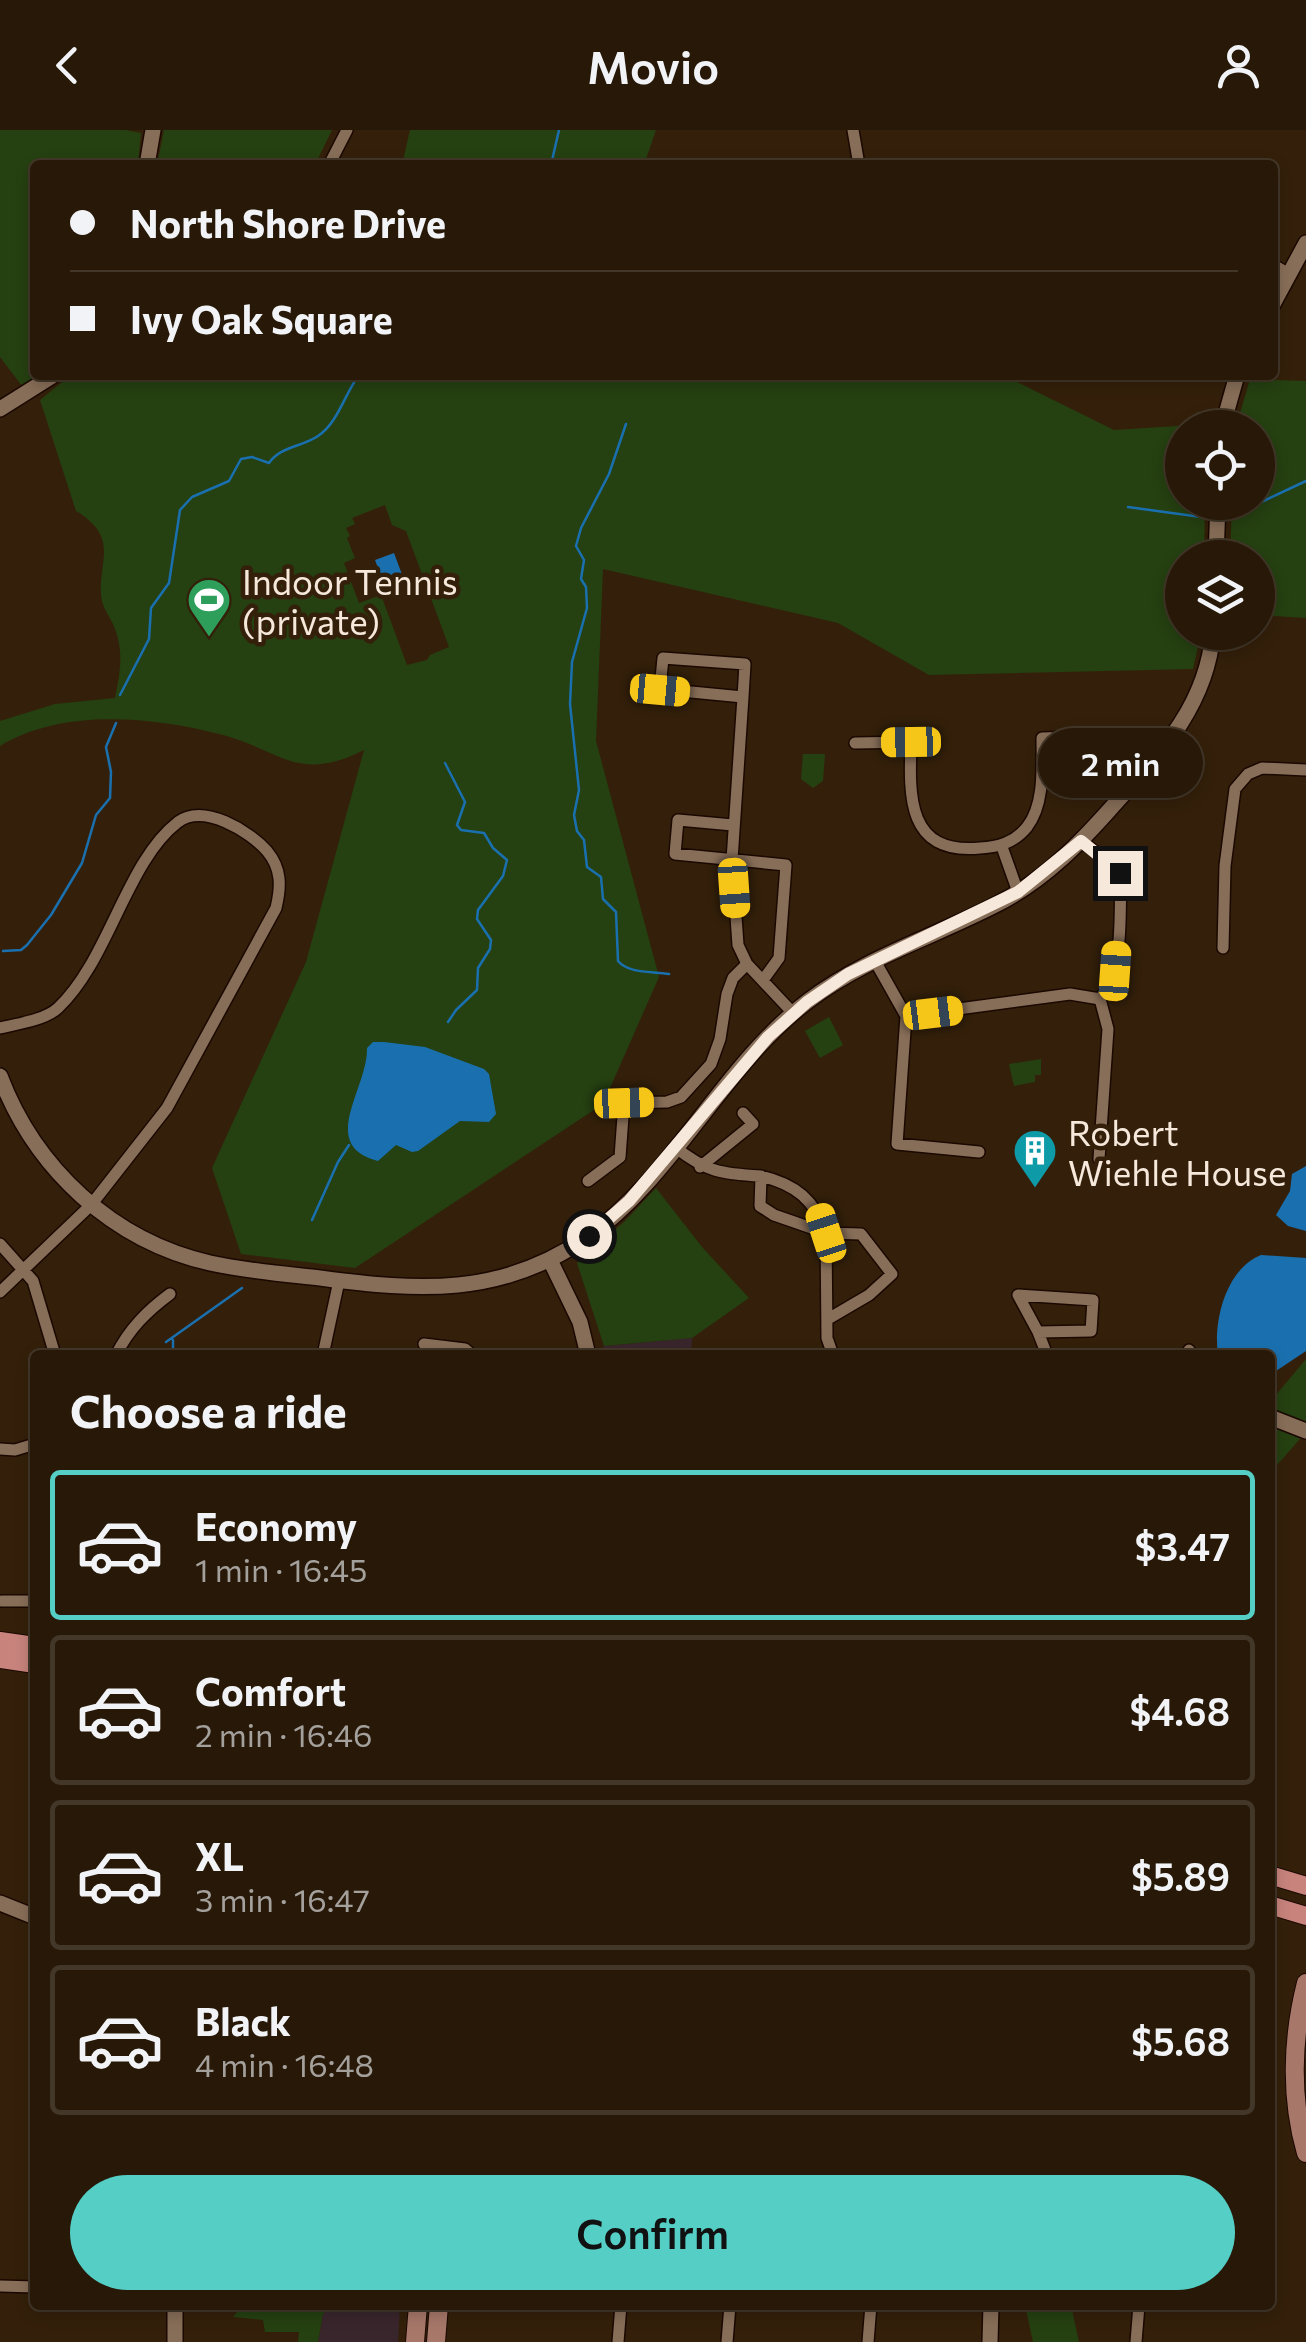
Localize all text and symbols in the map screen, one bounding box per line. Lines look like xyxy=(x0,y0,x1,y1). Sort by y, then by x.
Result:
icon: back xyxy=(40,38,95,93)
text: Movio xyxy=(587,38,719,93)
icon: person xyxy=(1211,38,1266,93)
text: North Shore Drive xyxy=(130,199,446,246)
text: Ivy Oak Square xyxy=(130,295,393,342)
map controls xyxy=(1165,410,1275,650)
button: locate xyxy=(1165,410,1275,520)
button: layers xyxy=(1165,540,1275,650)
place label: Indoor Tennis (private) xyxy=(242,559,458,642)
sports icon: Indoor Tennis (private) xyxy=(186,577,232,638)
car xyxy=(629,672,691,708)
car xyxy=(881,726,941,758)
callout: 2 min xyxy=(1038,728,1202,798)
text: 2 min xyxy=(1081,743,1160,783)
route end xyxy=(1098,851,1143,896)
car xyxy=(717,857,751,919)
car xyxy=(1098,940,1132,1002)
car xyxy=(901,994,965,1032)
car xyxy=(593,1087,655,1119)
place label: Robert Wiehle House xyxy=(1068,1110,1286,1193)
building icon: Robert Wiehle House xyxy=(1012,1128,1058,1189)
car xyxy=(802,1200,850,1266)
route start xyxy=(567,1214,612,1259)
text: Choose a ride xyxy=(70,1382,347,1437)
icon: car xyxy=(75,1500,165,1590)
text: Economy xyxy=(195,1502,357,1549)
text: $3.47 xyxy=(1135,1522,1230,1569)
text: 1 min · 16:45 xyxy=(195,1549,367,1589)
icon: car xyxy=(75,1665,165,1755)
text: Comfort xyxy=(195,1667,346,1714)
text: $4.68 xyxy=(1130,1687,1230,1734)
text: 2 min · 16:46 xyxy=(195,1714,372,1754)
icon: car xyxy=(75,1830,165,1920)
text: XL xyxy=(195,1832,244,1879)
text: $5.89 xyxy=(1131,1852,1230,1899)
text: 3 min · 16:47 xyxy=(195,1879,370,1919)
icon: car xyxy=(75,1995,165,2085)
text: Black xyxy=(195,1997,291,2044)
text: $5.68 xyxy=(1131,2017,1230,2064)
text: 4 min · 16:48 xyxy=(195,2044,374,2084)
button: Confirm xyxy=(70,2175,1235,2290)

